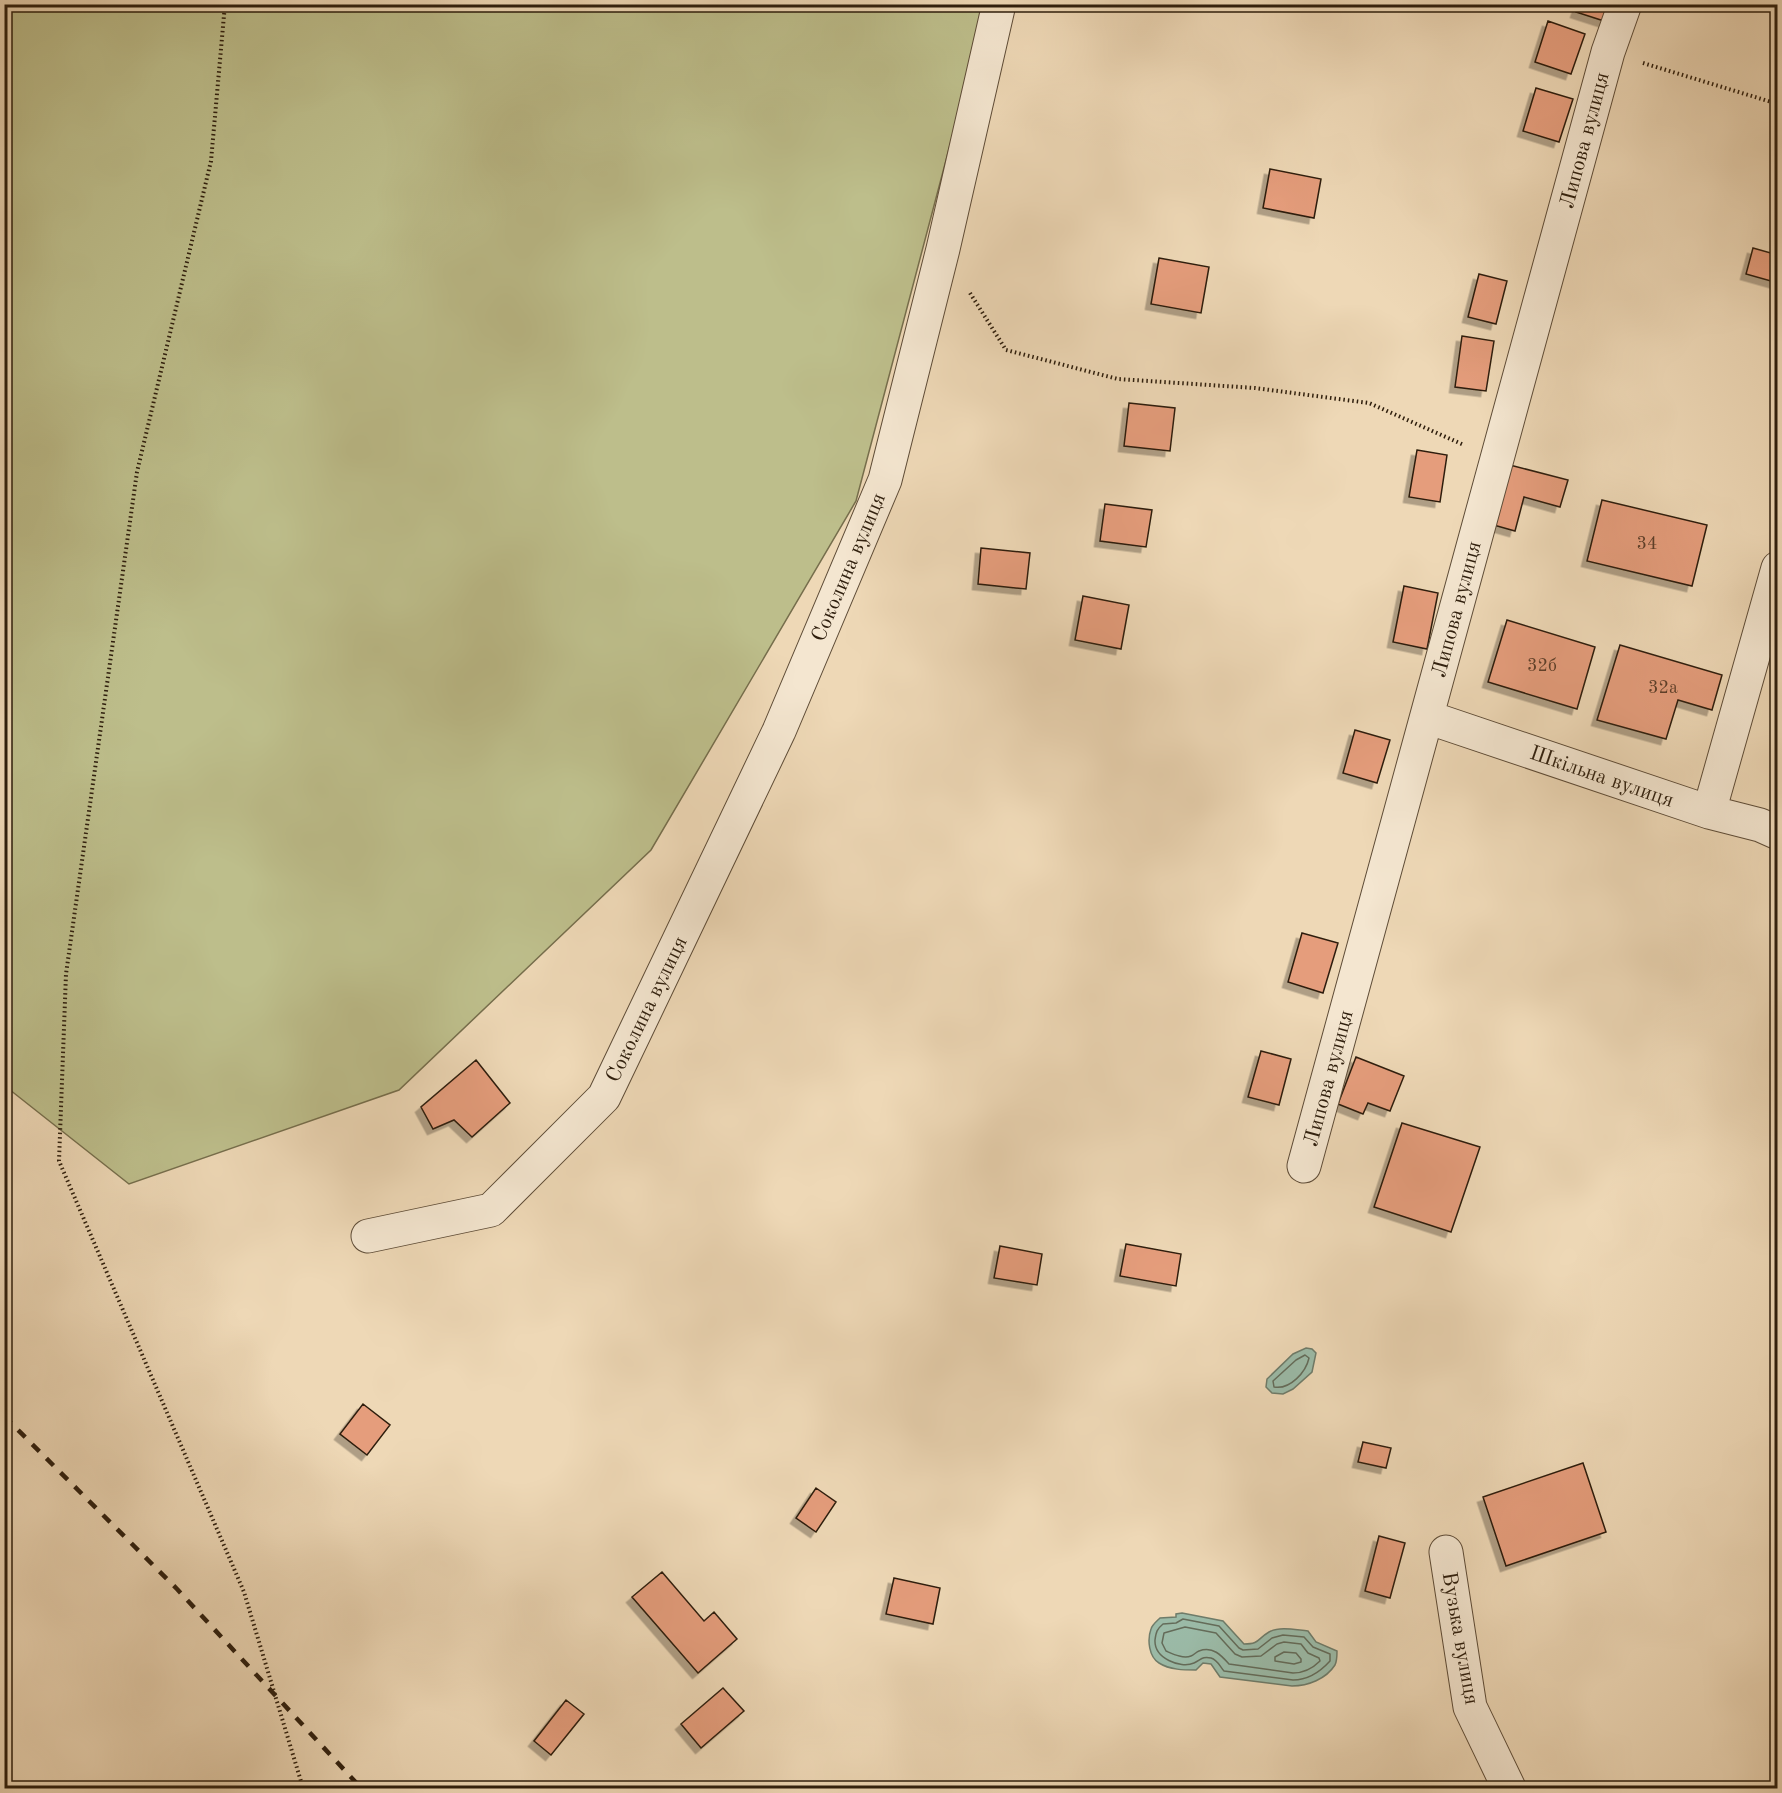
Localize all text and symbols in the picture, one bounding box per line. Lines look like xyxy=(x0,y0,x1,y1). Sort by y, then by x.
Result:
street label: Липова вулиця xyxy=(1557,70,1614,211)
street label: Соколина вулиця xyxy=(809,490,890,645)
house number: 34 xyxy=(1637,535,1657,553)
street label: Липова вулиця xyxy=(1429,539,1486,680)
house number: 32б xyxy=(1527,657,1557,675)
house number: 32а xyxy=(1648,679,1678,697)
street label: Шкільна вулиця xyxy=(1527,743,1676,812)
street label: Соколина вулиця xyxy=(603,933,692,1086)
street label: Липова вулиця xyxy=(1301,1008,1358,1149)
street label: Вузька вулиця xyxy=(1437,1570,1482,1706)

